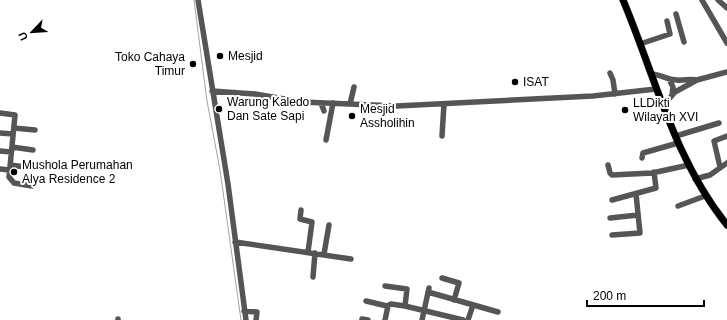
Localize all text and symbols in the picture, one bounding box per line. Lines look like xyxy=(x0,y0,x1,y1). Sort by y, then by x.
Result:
north arrow xyxy=(12,12,52,52)
text: U xyxy=(16,30,30,42)
place label: Mesjid xyxy=(228,49,263,63)
place label: Toko Cahaya Timur xyxy=(115,50,185,78)
marker: Mesjid xyxy=(215,51,225,61)
marker: Toko Cahaya Timur xyxy=(188,59,198,69)
place label: ISAT xyxy=(523,75,549,89)
marker: ISAT xyxy=(510,77,520,87)
place label: Warung Kaledo Dan Sate Sapi xyxy=(227,95,310,123)
place label: LLDikti Wilayah XVI xyxy=(633,96,698,124)
place label: Mesjid Assholihin xyxy=(360,102,415,130)
marker: Warung Kaledo Dan Sate Sapi xyxy=(214,104,224,114)
marker: LLDikti Wilayah XVI xyxy=(620,105,630,115)
marker: Mesjid Assholihin xyxy=(347,111,357,121)
place label: Mushola Perumahan Alya Residence 2 xyxy=(22,158,133,186)
marker: Mushola Perumahan Alya Residence 2 xyxy=(9,167,19,177)
scale bar xyxy=(587,282,704,308)
text: 200 m xyxy=(593,289,626,303)

